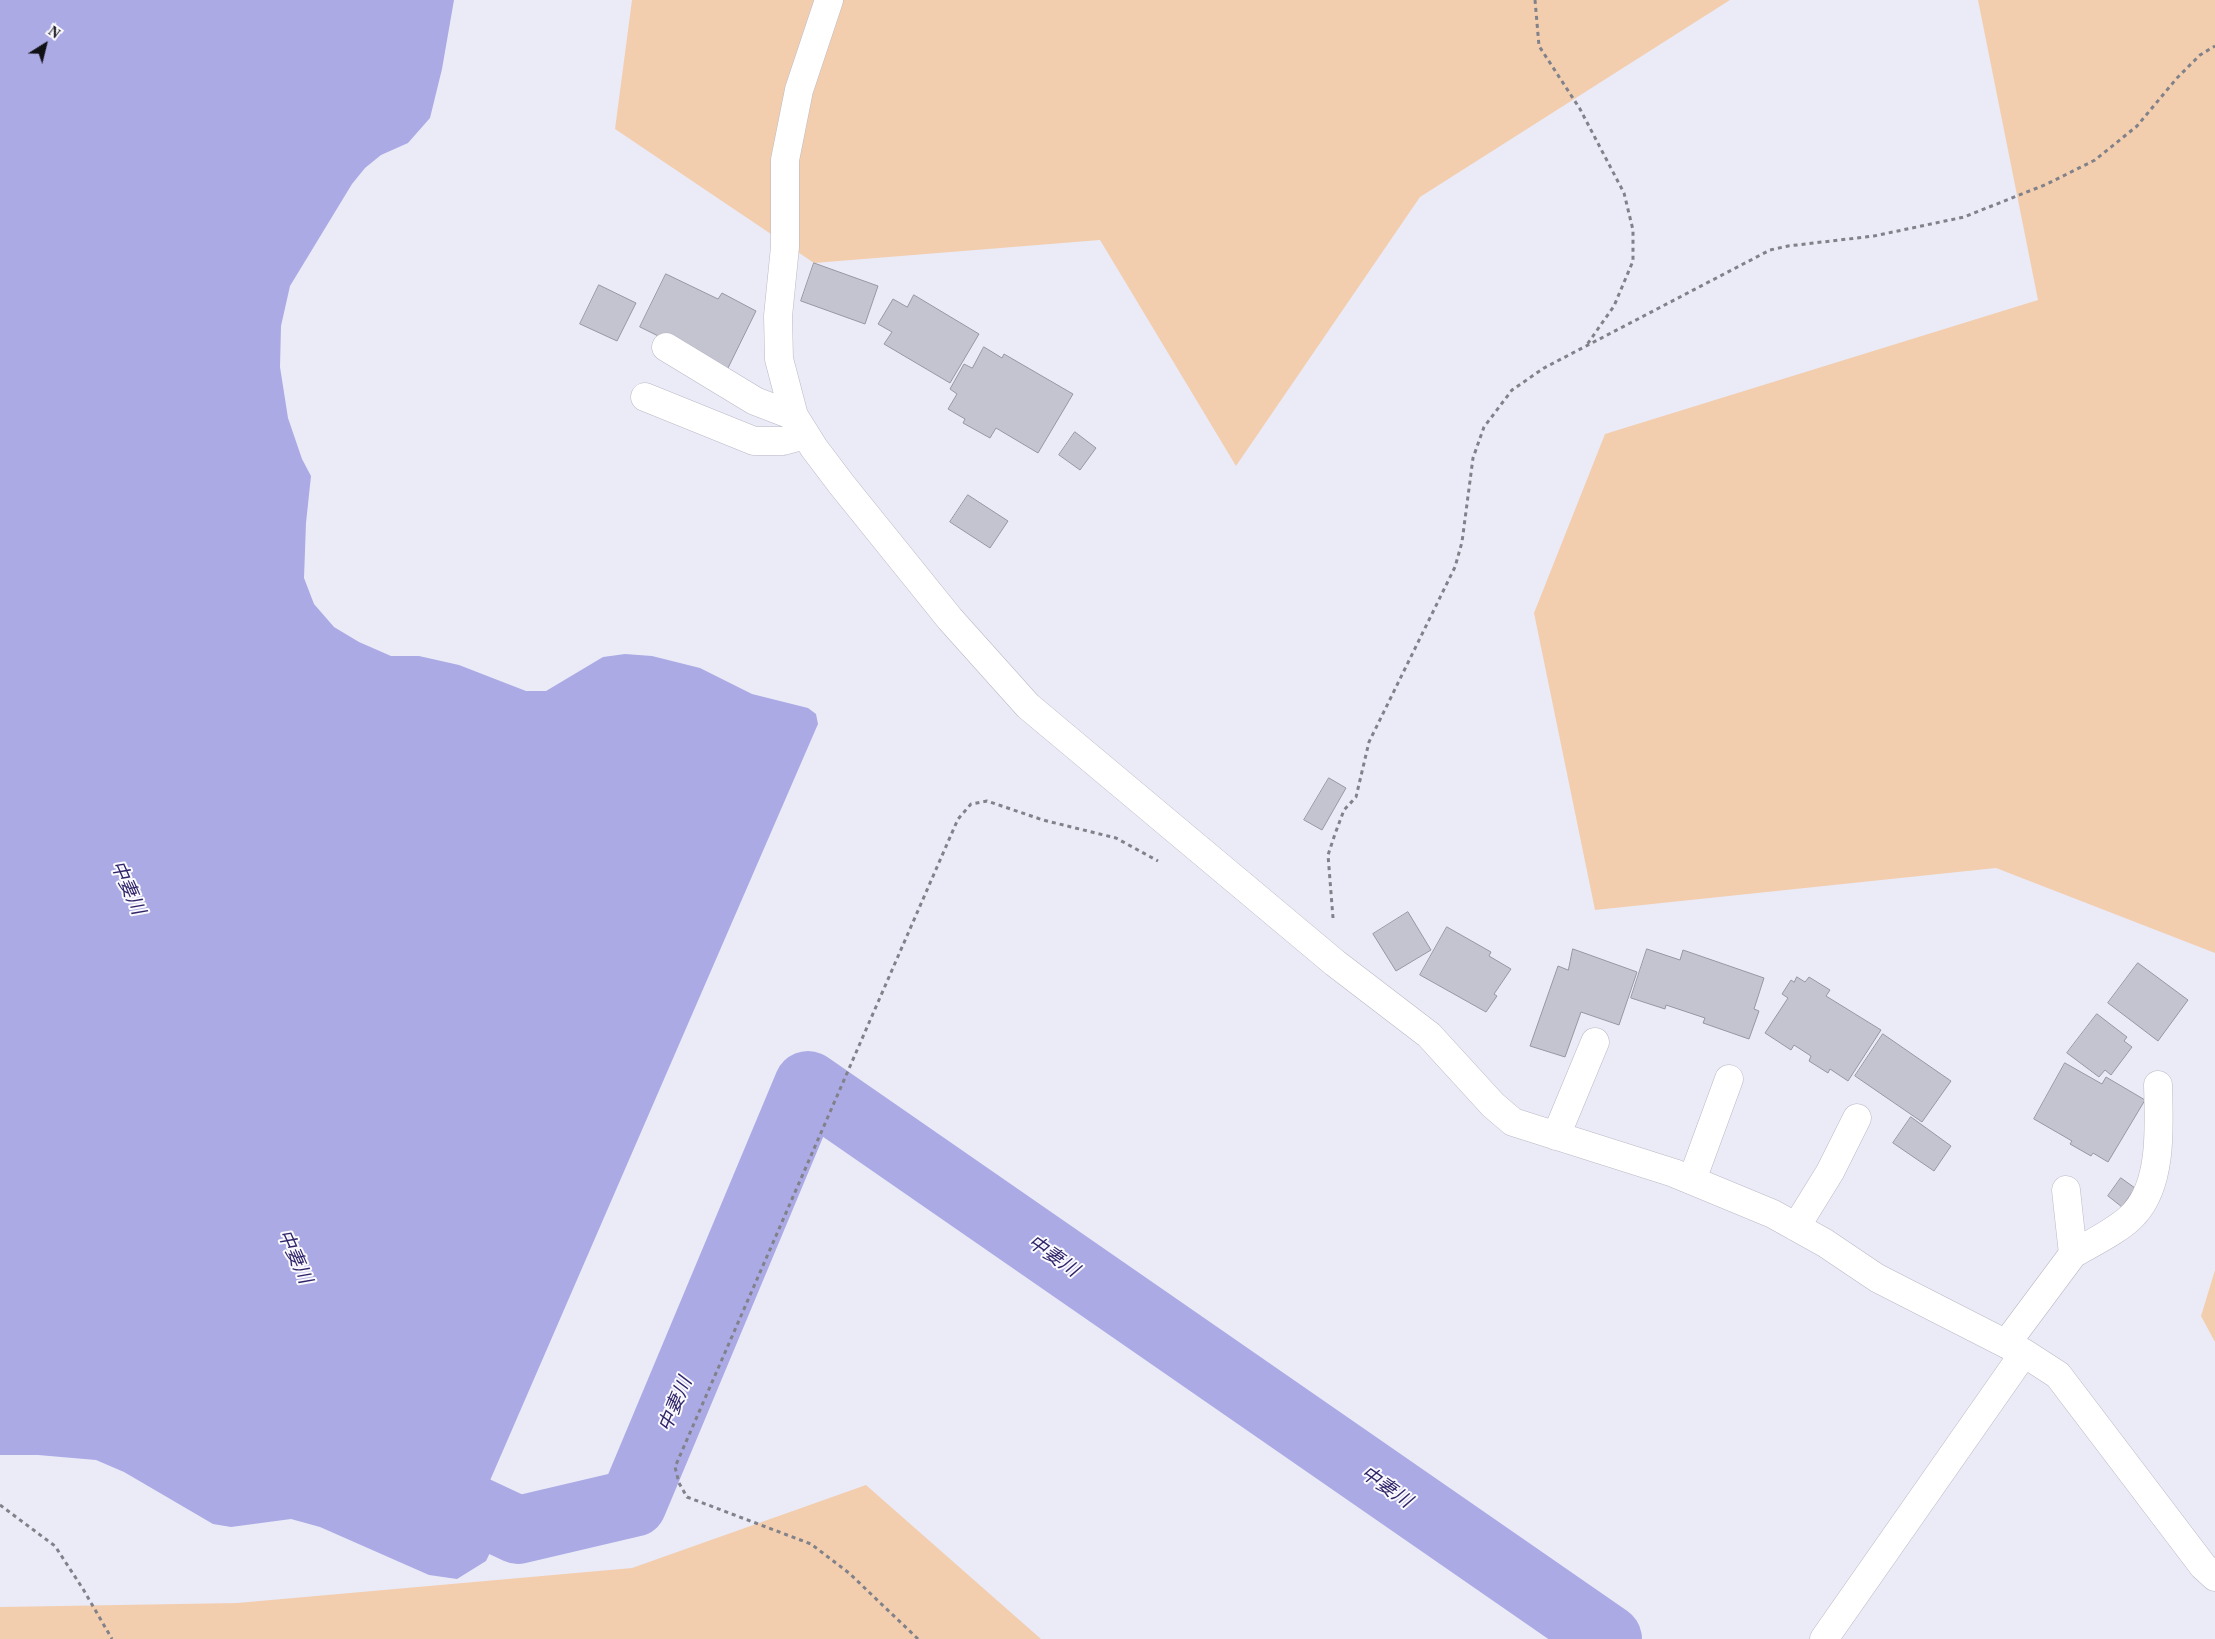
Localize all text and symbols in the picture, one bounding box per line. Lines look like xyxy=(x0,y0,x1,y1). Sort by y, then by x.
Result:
north arrow xyxy=(20,20,70,70)
text: N xyxy=(46,23,63,42)
water label: 中妻川 xyxy=(107,856,151,918)
water label: 中妻川 xyxy=(274,1225,318,1287)
water label: 中妻川 xyxy=(1024,1229,1084,1281)
water label: 中妻川 xyxy=(652,1373,696,1435)
water label: 中妻川 xyxy=(1357,1460,1417,1512)

